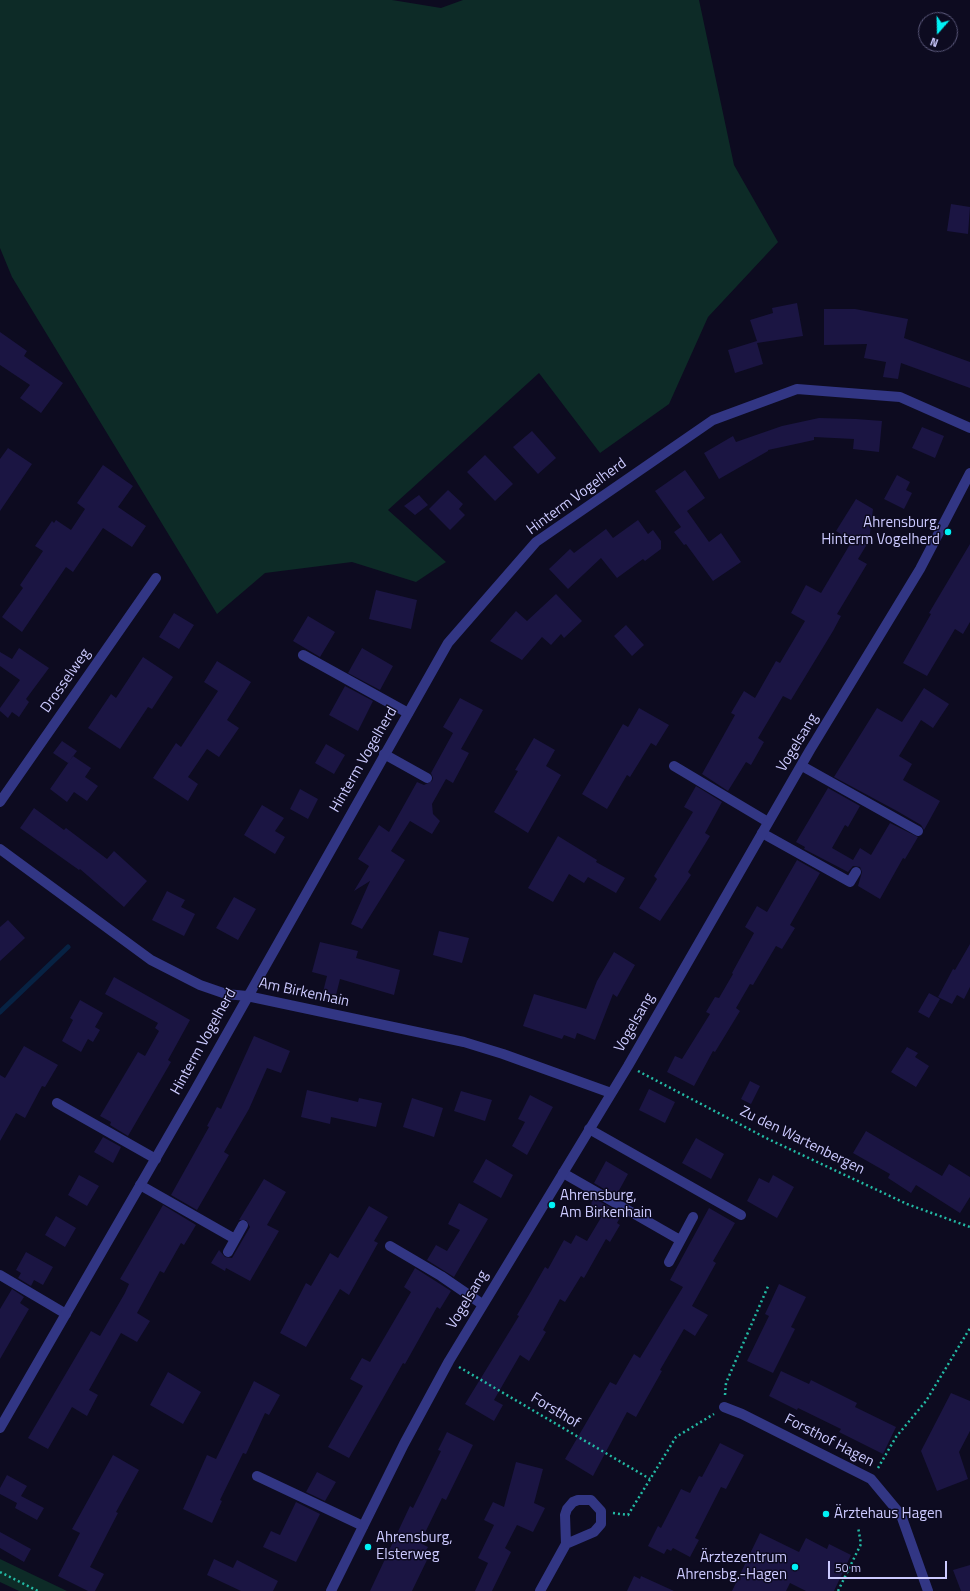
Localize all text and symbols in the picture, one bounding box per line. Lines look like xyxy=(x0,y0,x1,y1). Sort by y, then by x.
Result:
north arrow xyxy=(918,12,958,52)
text: N xyxy=(928,34,941,51)
street label: Hinterm Vogelherd xyxy=(524,455,630,539)
place label: Ahrensburg, Hinterm Vogelherd xyxy=(821,514,940,549)
marker: Ahrensburg, Hinterm Vogelherd xyxy=(943,527,953,537)
street label: Drosselweg xyxy=(37,645,95,717)
street label: Hinterm Vogelherd xyxy=(327,704,401,816)
street label: Vogelsang xyxy=(774,710,822,776)
street label: Am Birkenhain xyxy=(257,975,351,1011)
street label: Hinterm Vogelherd xyxy=(167,986,241,1098)
street label: Vogelsang xyxy=(611,990,659,1056)
street label: Zu den Wartenbergen xyxy=(737,1103,867,1179)
place label: Ahrensburg, Am Birkenhain xyxy=(560,1187,652,1222)
marker: Ahrensburg, Am Birkenhain xyxy=(547,1200,557,1210)
street label: Vogelsang xyxy=(444,1267,492,1333)
street label: Forsthof xyxy=(527,1389,583,1433)
street label: Forsthof Hagen xyxy=(781,1411,877,1471)
place label: Ärztehaus Hagen xyxy=(834,1505,943,1523)
marker: Ärztehaus Hagen xyxy=(821,1509,831,1519)
place label: Ahrensburg, Elsterweg xyxy=(376,1529,453,1564)
marker: Ahrensburg, Elsterweg xyxy=(363,1542,373,1552)
place label: Ärztezentrum Ahrensbg.-Hagen xyxy=(676,1549,787,1584)
scale bar xyxy=(830,1553,949,1579)
text: 50 m xyxy=(835,1558,861,1577)
marker: Ärztezentrum Ahrensbg.-Hagen xyxy=(790,1562,800,1572)

